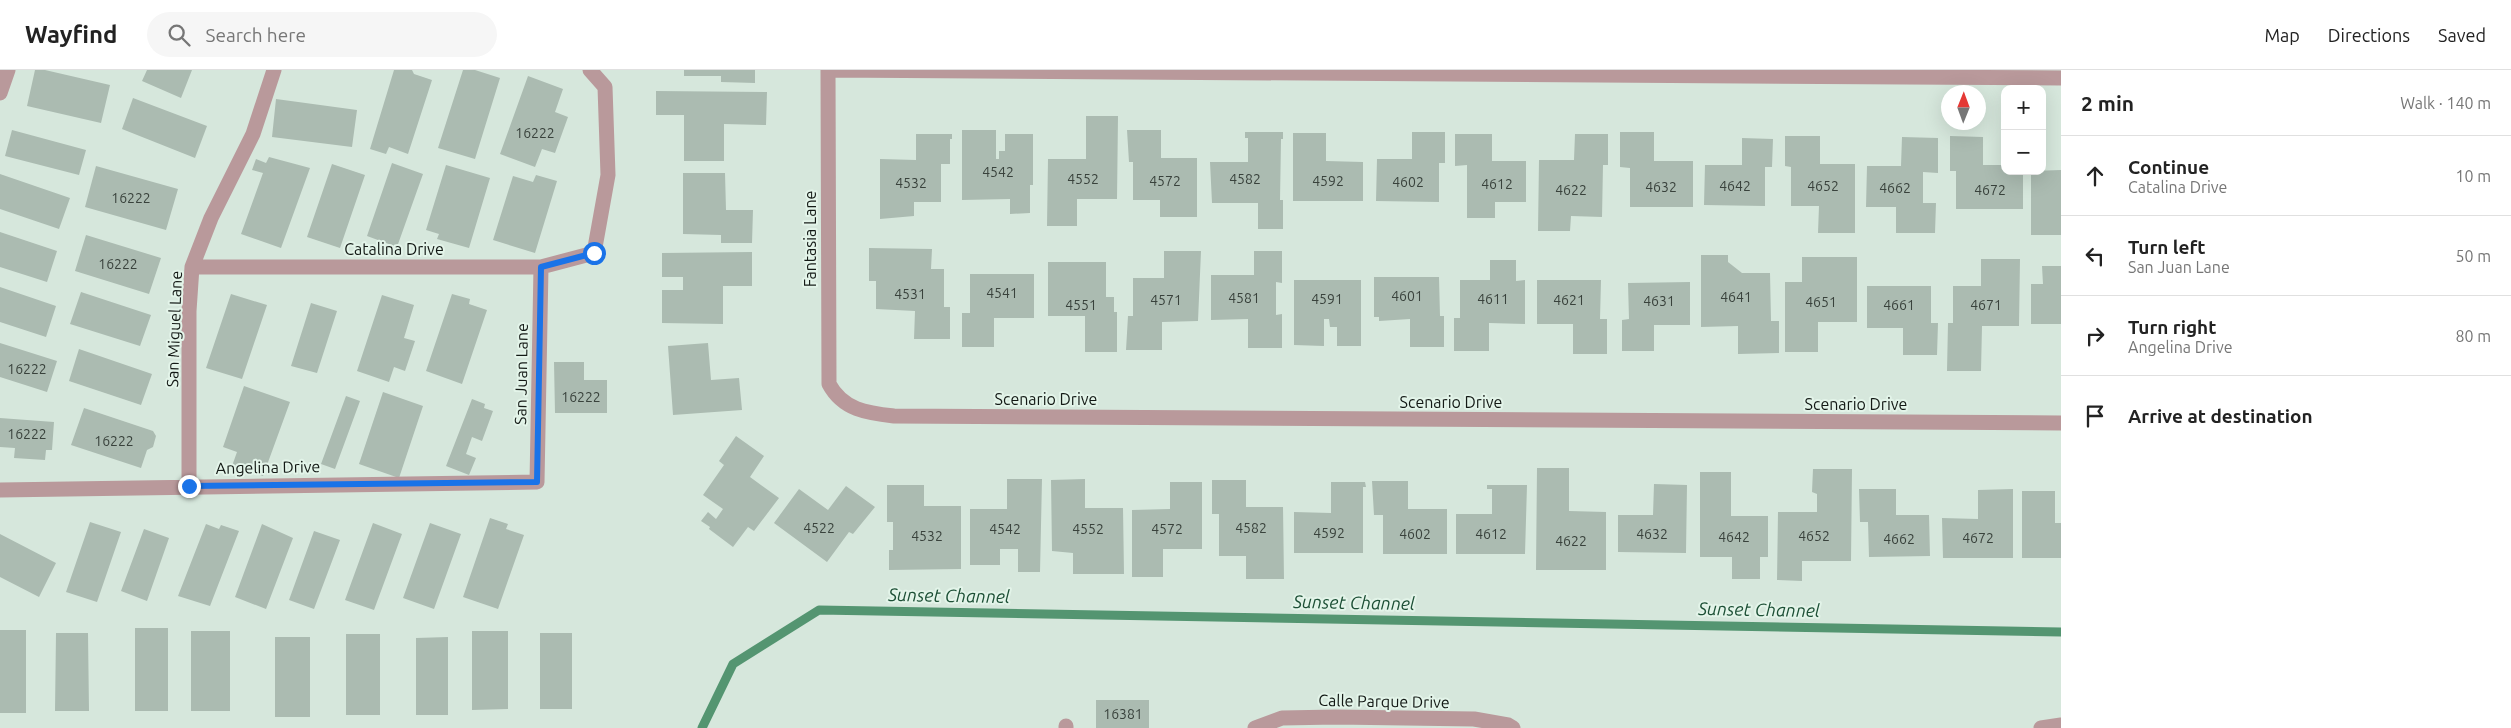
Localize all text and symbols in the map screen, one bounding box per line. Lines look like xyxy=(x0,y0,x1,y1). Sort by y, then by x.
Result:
search box xyxy=(147,12,497,57)
text: Wayfind xyxy=(25,21,117,48)
icon: search xyxy=(165,21,193,49)
text: Search here xyxy=(205,24,306,46)
text: Map xyxy=(2264,25,2300,45)
text: Directions xyxy=(2328,25,2410,45)
text: Saved xyxy=(2438,25,2486,45)
north arrow xyxy=(1941,85,1986,130)
map controls xyxy=(2001,85,2046,175)
button: + xyxy=(2001,85,2046,130)
text: 2 min xyxy=(2081,91,2134,115)
text: Walk · 140 m xyxy=(2400,94,2491,112)
house number: 16222 xyxy=(515,125,555,141)
button: − xyxy=(2001,130,2046,175)
text: Continue xyxy=(2128,156,2209,178)
icon: ahead xyxy=(2081,162,2109,190)
house number: 4542 xyxy=(982,164,1014,180)
text: 10 m xyxy=(2455,167,2491,185)
house number: 4552 xyxy=(1067,171,1099,187)
house number: 4582 xyxy=(1229,171,1261,187)
house number: 4572 xyxy=(1149,173,1181,189)
house number: 4592 xyxy=(1312,173,1344,189)
house number: 4602 xyxy=(1392,174,1424,190)
house number: 4532 xyxy=(895,175,927,191)
house number: 4612 xyxy=(1481,176,1513,192)
house number: 4642 xyxy=(1719,178,1751,194)
house number: 4652 xyxy=(1807,178,1839,194)
text: Catalina Drive xyxy=(2128,178,2227,196)
house number: 4632 xyxy=(1645,179,1677,195)
house number: 4662 xyxy=(1879,180,1911,196)
house number: 4622 xyxy=(1555,182,1587,198)
house number: 4672 xyxy=(1974,182,2006,198)
house number: 16222 xyxy=(111,190,151,206)
street label: Fantasia Lane xyxy=(801,191,819,287)
text: Turn left xyxy=(2128,236,2206,258)
street label: Catalina Drive xyxy=(344,240,444,258)
route start xyxy=(583,242,606,265)
icon: left xyxy=(2081,242,2109,270)
text: 50 m xyxy=(2455,247,2491,265)
house number: 16222 xyxy=(98,256,138,272)
text: San Juan Lane xyxy=(2128,258,2230,276)
street label: San Miguel Lane xyxy=(163,270,185,388)
house number: 4541 xyxy=(986,285,1018,301)
house number: 4531 xyxy=(894,286,926,302)
house number: 4601 xyxy=(1391,288,1423,304)
house number: 4641 xyxy=(1720,289,1752,305)
house number: 4581 xyxy=(1228,290,1260,306)
house number: 4591 xyxy=(1311,291,1343,307)
house number: 4611 xyxy=(1477,291,1509,307)
house number: 4571 xyxy=(1150,292,1182,308)
house number: 4621 xyxy=(1553,292,1585,308)
house number: 4631 xyxy=(1643,293,1675,309)
house number: 4651 xyxy=(1805,294,1837,310)
house number: 4551 xyxy=(1065,297,1097,313)
house number: 4661 xyxy=(1883,297,1915,313)
house number: 4671 xyxy=(1970,297,2002,313)
text: Turn right xyxy=(2128,316,2216,338)
icon: right xyxy=(2081,322,2109,350)
street label: San Juan Lane xyxy=(511,323,531,425)
text: 80 m xyxy=(2455,327,2491,345)
text: Angelina Drive xyxy=(2128,338,2233,356)
house number: 16222 xyxy=(7,361,47,377)
house number: 16222 xyxy=(561,389,601,405)
street label: Scenario Drive xyxy=(995,390,1097,408)
street label: Scenario Drive xyxy=(1400,393,1502,411)
street label: Scenario Drive xyxy=(1805,395,1907,413)
icon: arrive xyxy=(2081,402,2109,430)
text: Arrive at destination xyxy=(2128,405,2313,427)
house number: 16222 xyxy=(7,426,47,442)
house number: 16222 xyxy=(94,433,134,449)
street label: Angelina Drive xyxy=(216,457,320,477)
route end xyxy=(178,475,201,498)
house number: 4522 xyxy=(803,520,835,536)
house number: 4582 xyxy=(1235,520,1267,536)
house number: 4542 xyxy=(989,521,1021,537)
house number: 4552 xyxy=(1072,521,1104,537)
house number: 4572 xyxy=(1151,521,1183,537)
house number: 4592 xyxy=(1313,525,1345,541)
house number: 4602 xyxy=(1399,526,1431,542)
house number: 4612 xyxy=(1475,526,1507,542)
house number: 4632 xyxy=(1636,526,1668,542)
house number: 4532 xyxy=(911,528,943,544)
house number: 4652 xyxy=(1798,528,1830,544)
house number: 4642 xyxy=(1718,529,1750,545)
house number: 4672 xyxy=(1962,530,1994,546)
house number: 4662 xyxy=(1883,531,1915,547)
house number: 4622 xyxy=(1555,533,1587,549)
water label: Sunset Channel xyxy=(887,584,1010,606)
water label: Sunset Channel xyxy=(1292,591,1415,613)
water label: Sunset Channel xyxy=(1697,598,1820,620)
street label: Calle Parque Drive xyxy=(1318,691,1450,711)
house number: 16381 xyxy=(1103,706,1143,722)

